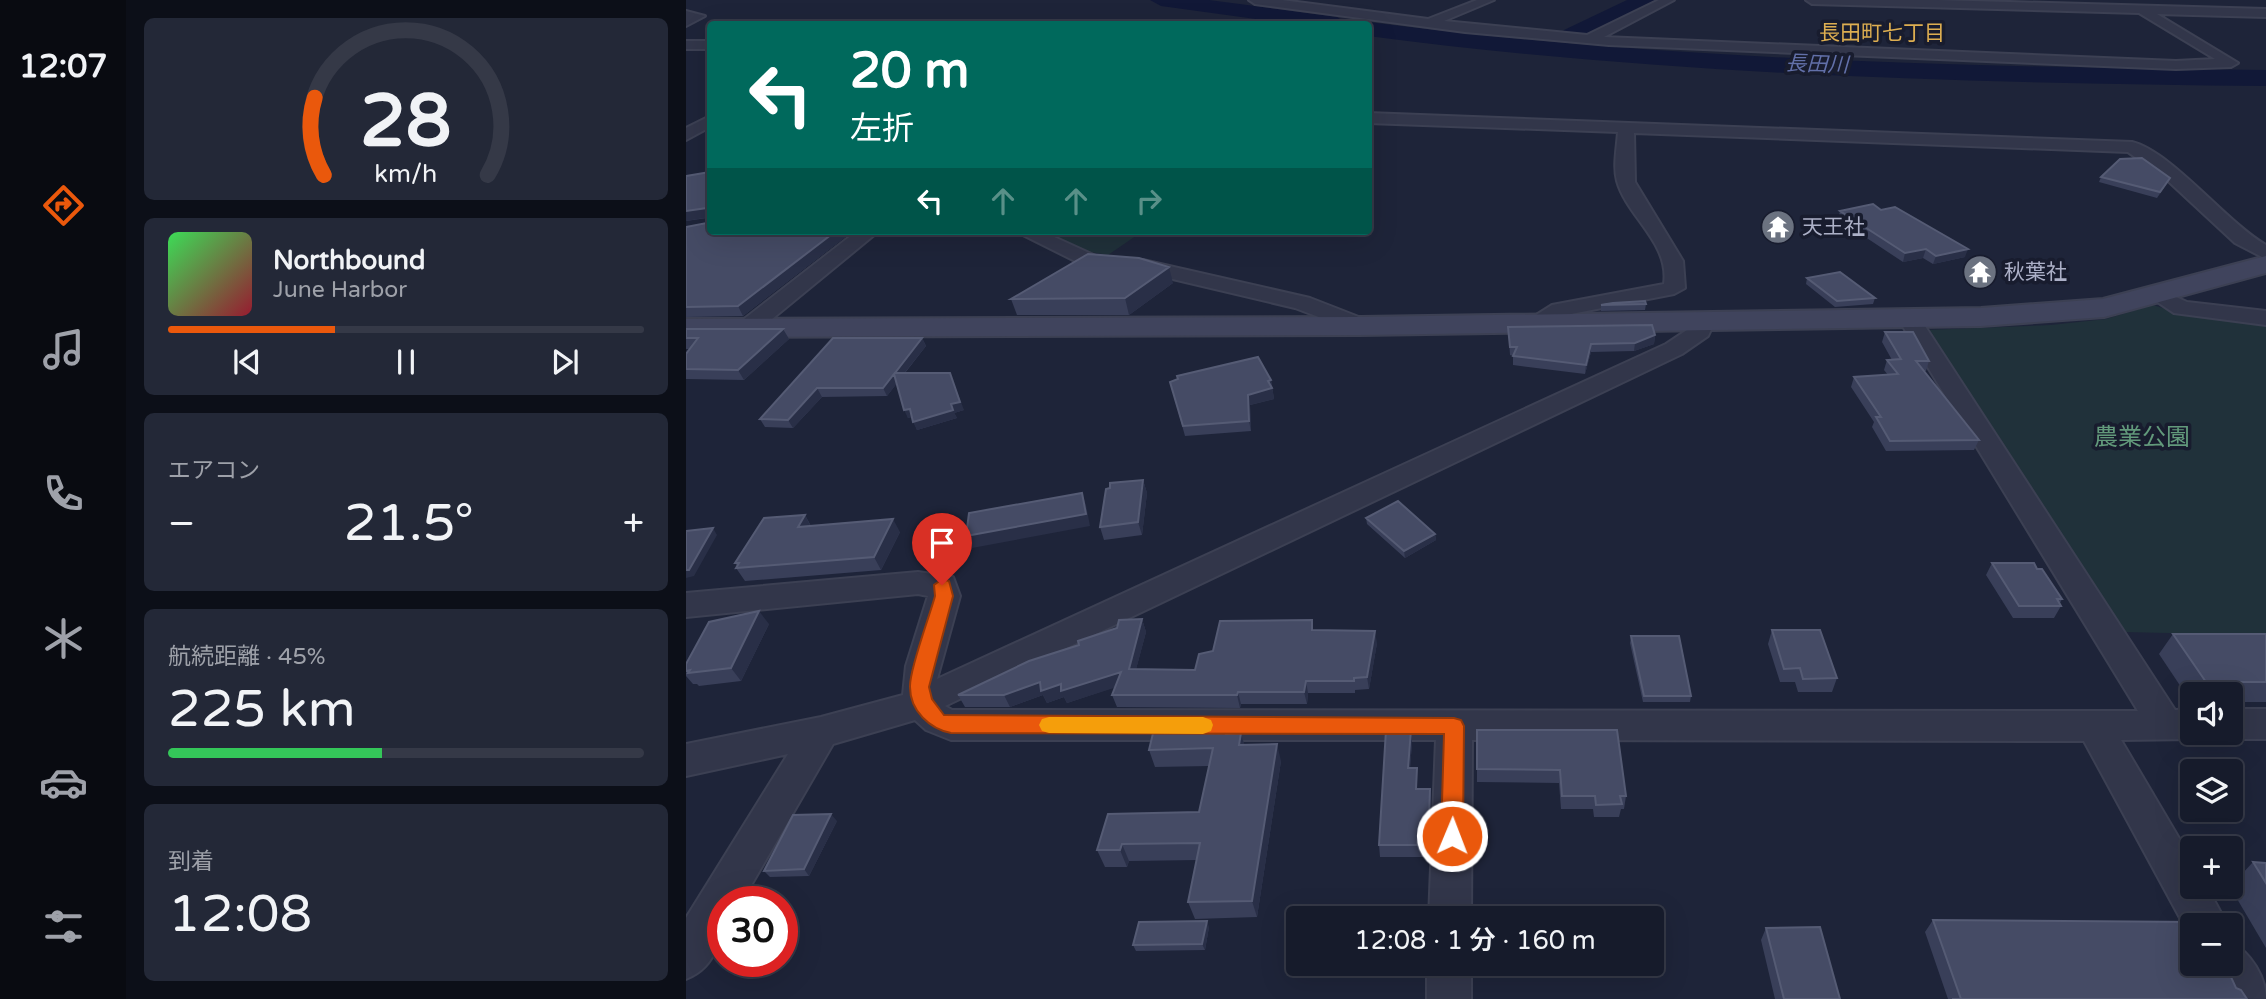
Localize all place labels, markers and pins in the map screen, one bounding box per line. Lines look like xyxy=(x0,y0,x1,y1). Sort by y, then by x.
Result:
temple icon: 天王社 xyxy=(1759,208,1797,246)
place label: 天王社 xyxy=(1802,215,1865,240)
temple icon: 秋葉社 xyxy=(1961,253,1999,291)
place label: 秋葉社 xyxy=(2004,260,2067,285)
pin xyxy=(912,513,972,585)

